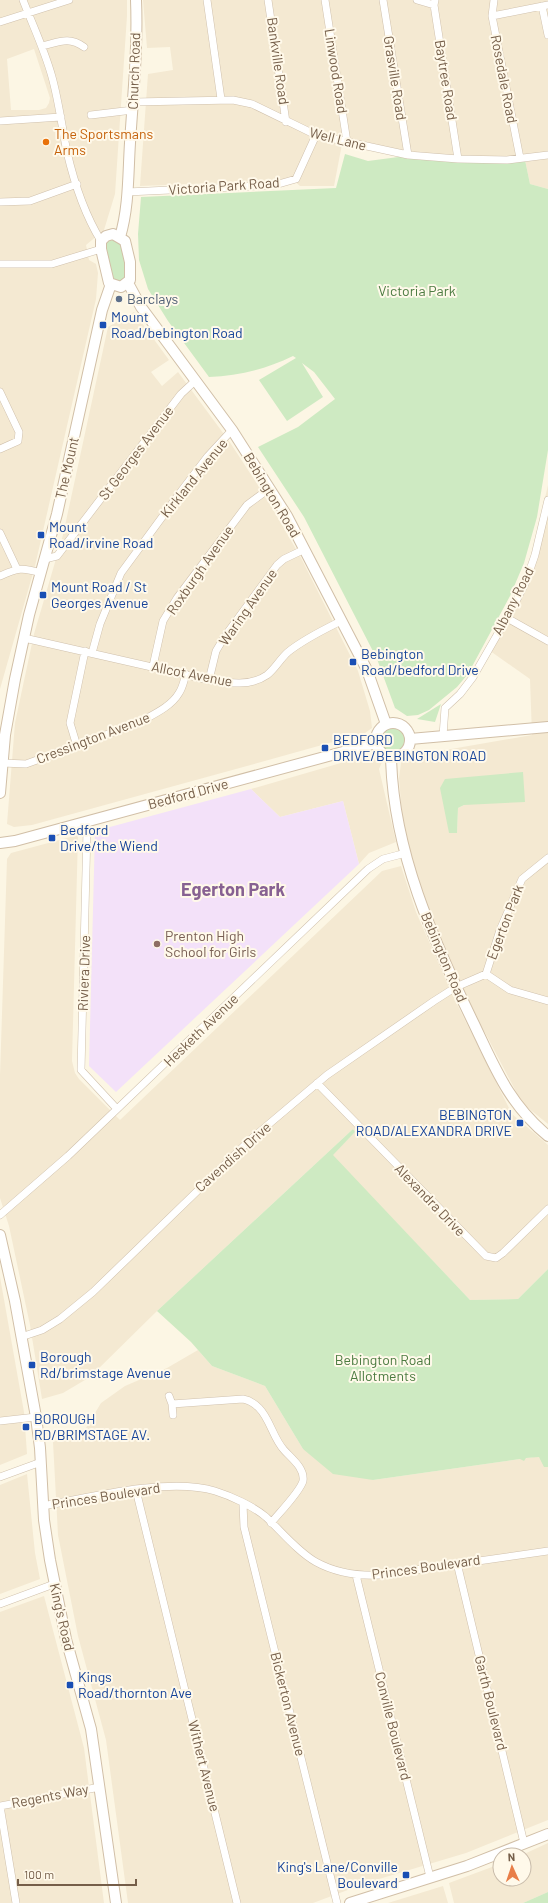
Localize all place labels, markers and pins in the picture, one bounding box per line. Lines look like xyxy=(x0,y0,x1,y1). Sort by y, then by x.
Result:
place label: The Sportsmans Arms xyxy=(54,125,154,158)
marker: The Sportsmans Arms xyxy=(41,137,51,147)
place label: Barclays xyxy=(127,290,178,307)
marker: Barclays xyxy=(114,294,124,304)
place label: Mount Road/bebington Road xyxy=(111,308,243,341)
marker: Mount Road/bebington Road xyxy=(98,320,108,330)
place label: Mount Road/irvine Road xyxy=(49,518,154,551)
marker: Mount Road/irvine Road xyxy=(36,530,46,540)
place label: Mount Road / St Georges Avenue xyxy=(51,578,148,611)
marker: Mount Road / St Georges Avenue xyxy=(38,590,48,600)
place label: Bebington Road/bedford Drive xyxy=(361,645,479,678)
marker: Bebington Road/bedford Drive xyxy=(348,657,358,667)
place label: BEDFORD DRIVE/BEBINGTON ROAD xyxy=(333,731,486,764)
marker: BEDFORD DRIVE/BEBINGTON ROAD xyxy=(320,743,330,753)
place label: Bedford Drive/the Wiend xyxy=(60,821,158,854)
marker: Bedford Drive/the Wiend xyxy=(47,833,57,843)
place label: Prenton High School for Girls xyxy=(165,927,257,960)
marker: Prenton High School for Girls xyxy=(152,939,162,949)
place label: BEBINGTON ROAD/ALEXANDRA DRIVE xyxy=(356,1106,512,1139)
marker: BEBINGTON ROAD/ALEXANDRA DRIVE xyxy=(515,1118,525,1128)
place label: Borough Rd/brimstage Avenue xyxy=(40,1348,171,1381)
marker: Borough Rd/brimstage Avenue xyxy=(27,1360,37,1370)
place label: BOROUGH RD/BRIMSTAGE AV. xyxy=(34,1410,150,1443)
marker: BOROUGH RD/BRIMSTAGE AV. xyxy=(21,1422,31,1432)
place label: Kings Road/thornton Ave xyxy=(78,1668,192,1701)
marker: Kings Road/thornton Ave xyxy=(65,1680,75,1690)
place label: King's Lane/Conville Boulevard xyxy=(277,1858,398,1891)
marker: King's Lane/Conville Boulevard xyxy=(401,1870,411,1880)

